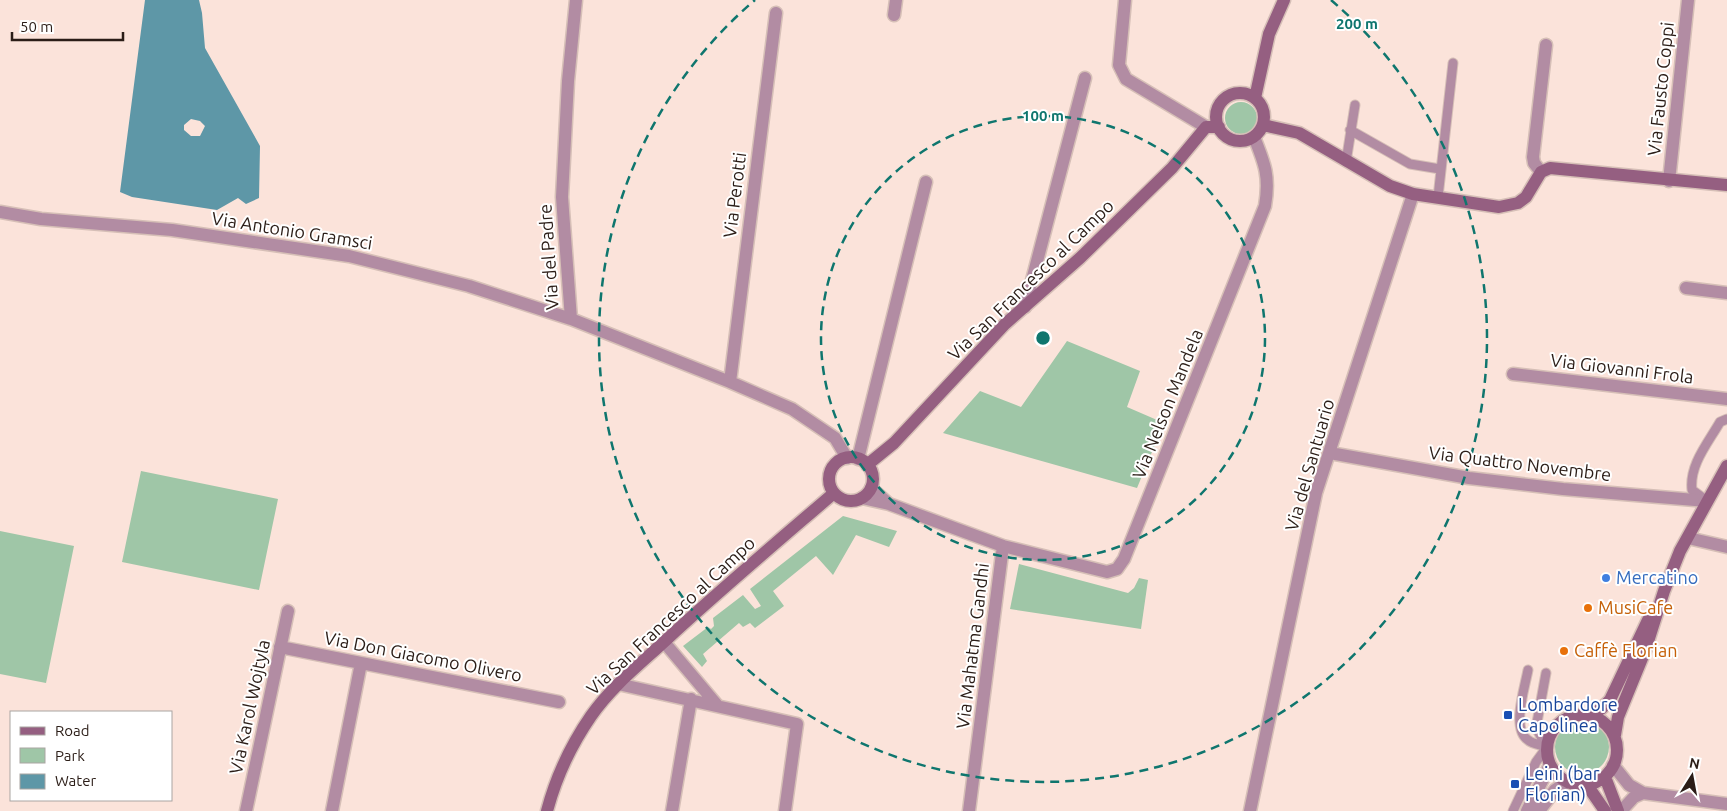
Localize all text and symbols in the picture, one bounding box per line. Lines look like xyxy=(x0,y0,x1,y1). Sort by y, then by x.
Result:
scale bar xyxy=(12,10,124,42)
text: 200 m xyxy=(1336,15,1378,32)
text: 50 m xyxy=(20,18,53,35)
street label: Via Fausto Coppi xyxy=(1643,21,1677,157)
text: 100 m xyxy=(1022,107,1064,124)
street label: Via Perotti xyxy=(719,151,749,239)
street label: Via San Francesco al Campo xyxy=(943,195,1117,364)
street label: Via del Padre xyxy=(534,203,562,311)
street label: Via Antonio Gramsci xyxy=(210,207,374,253)
street label: Via Nelson Mandela xyxy=(1128,326,1206,481)
centre of rings xyxy=(1034,329,1052,347)
street label: Via Giovanni Frola xyxy=(1549,349,1695,387)
street label: Via del Santuario xyxy=(1281,396,1337,533)
street label: Via Quattro Novembre xyxy=(1428,442,1613,485)
street label: Via San Francesco al Campo xyxy=(582,532,758,698)
street label: Via Mahatma Gandhi xyxy=(952,562,992,730)
place label: Mercatino xyxy=(1616,567,1698,587)
marker: Mercatino xyxy=(1600,572,1612,584)
place label: MusiCafe xyxy=(1598,597,1673,617)
marker: MusiCafe xyxy=(1582,602,1594,614)
street label: Via Don Giacomo Olivero xyxy=(323,627,524,685)
street label: Via Karol Wojtyla xyxy=(225,638,273,776)
place label: Caffè Florian xyxy=(1574,640,1678,660)
marker: Caffè Florian xyxy=(1558,645,1570,657)
place label: Lombardore Capolinea xyxy=(1518,694,1618,735)
marker: Lombardore Capolinea xyxy=(1502,709,1514,721)
legend xyxy=(10,711,172,801)
text: Road xyxy=(55,722,90,739)
text: Park xyxy=(55,747,85,764)
north arrow xyxy=(1667,751,1717,801)
text: N xyxy=(1688,754,1701,772)
place label: Leini (bar Florian) xyxy=(1525,763,1600,805)
text: Water xyxy=(55,772,96,789)
marker: Leini (bar Florian) xyxy=(1509,778,1521,790)

